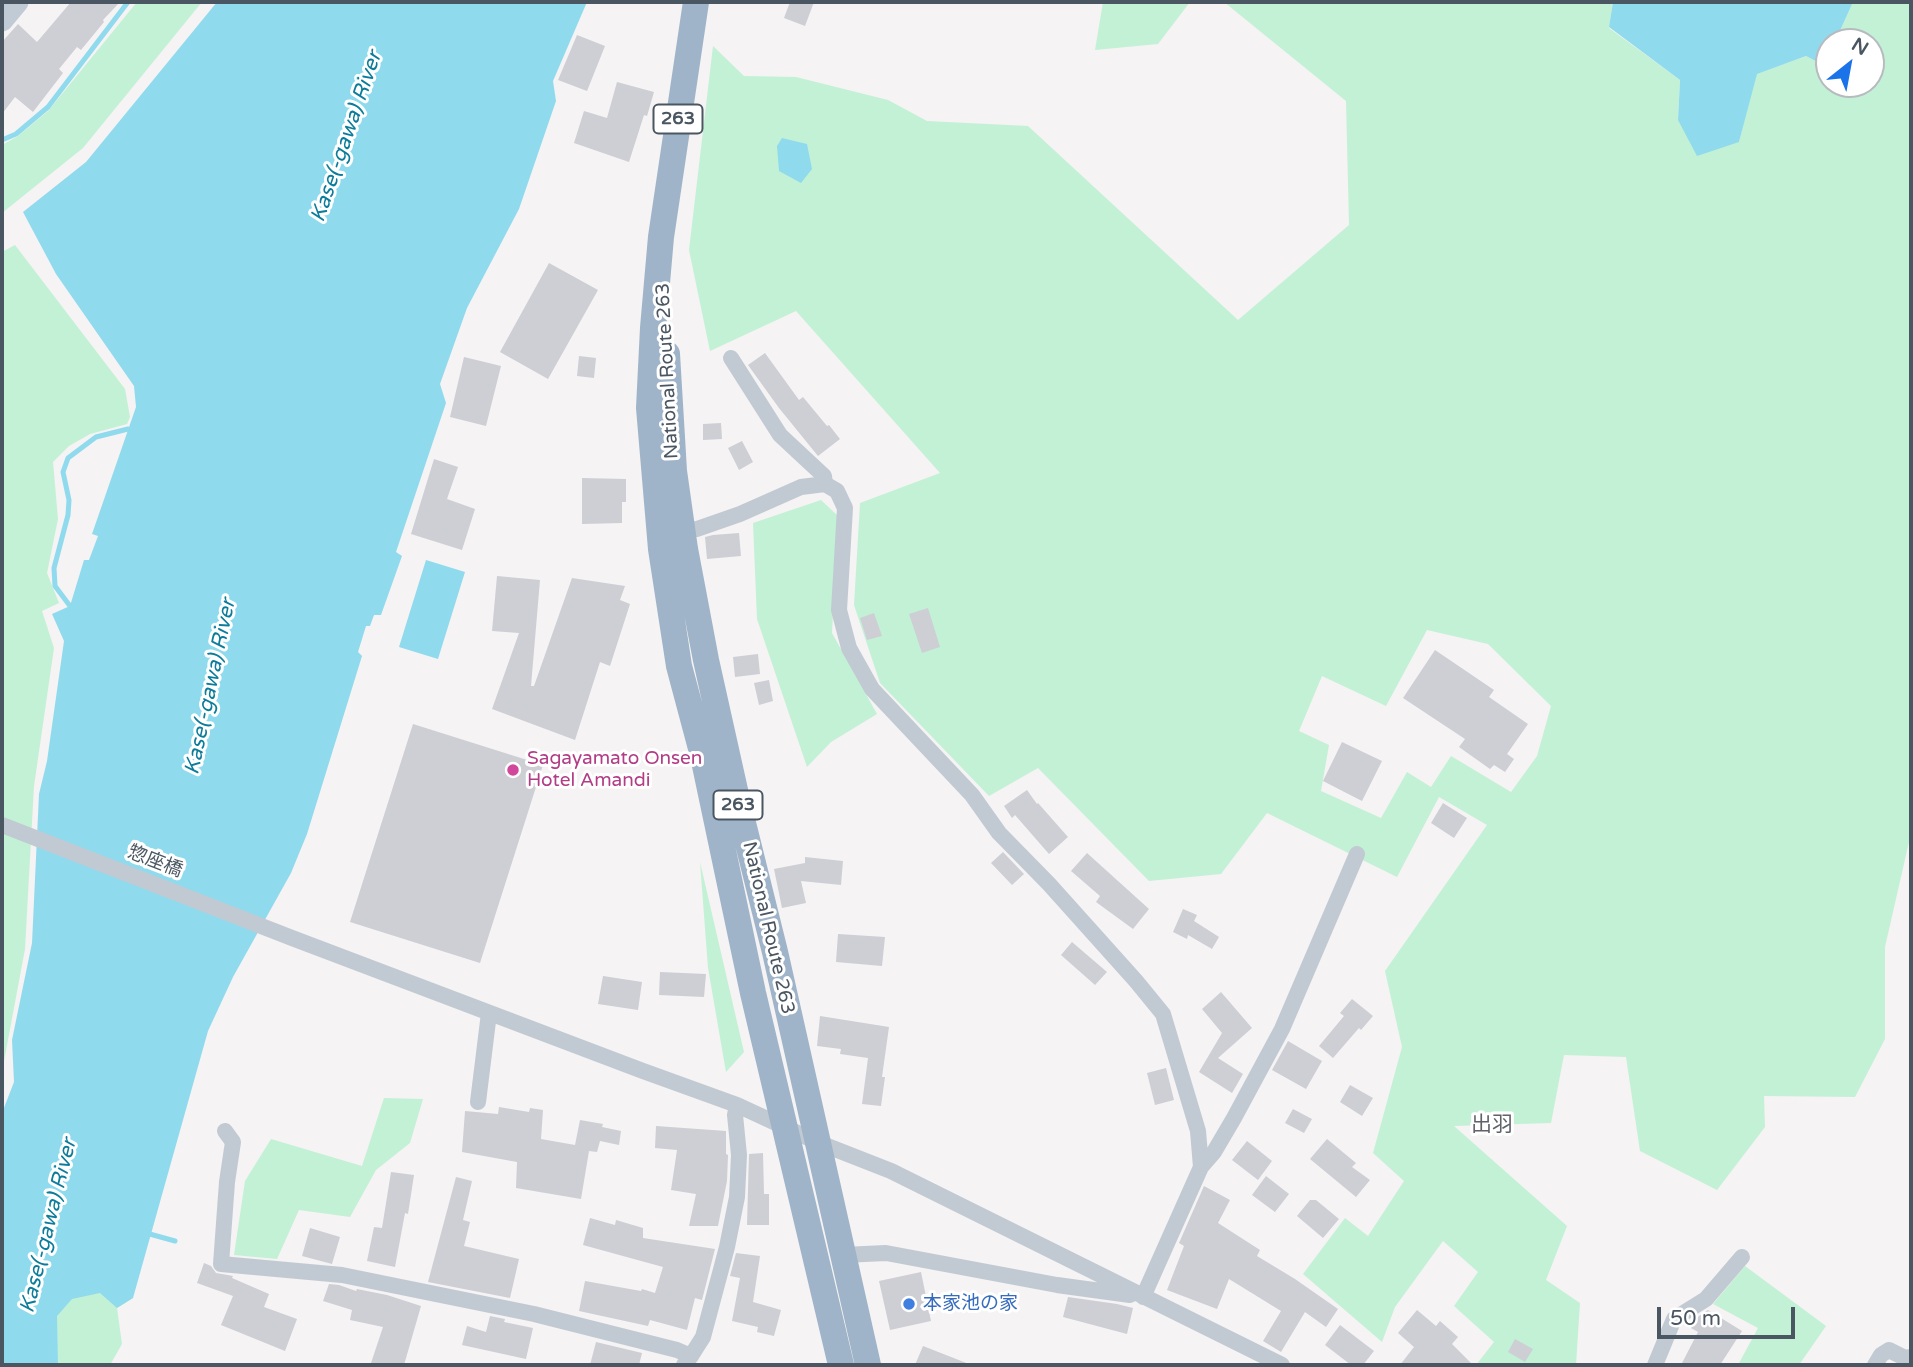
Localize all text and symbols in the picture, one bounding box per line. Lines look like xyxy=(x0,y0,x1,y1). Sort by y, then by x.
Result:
north arrow xyxy=(1815,28,1885,98)
text: N xyxy=(1848,33,1872,60)
water label: Kase(-gawa) River xyxy=(306,48,388,226)
road number: 263 xyxy=(654,104,702,134)
street label: National Route 263 xyxy=(652,282,684,460)
water label: Kase(-gawa) River xyxy=(180,597,242,777)
place label: Sagayamato Onsen Hotel Amandi xyxy=(527,748,702,792)
marker: Sagayamato Onsen Hotel Amandi xyxy=(505,762,521,778)
road number: 263 xyxy=(714,790,762,820)
street label: National Route 263 xyxy=(737,839,799,1017)
street label: 惣座橋 xyxy=(124,841,186,883)
district label: 出羽 xyxy=(1471,1112,1513,1138)
water label: Kase(-gawa) River xyxy=(15,1136,83,1316)
place label: 本家池の家 xyxy=(923,1293,1018,1315)
scale bar xyxy=(1661,1294,1799,1338)
marker: 本家池の家 xyxy=(901,1296,917,1312)
text: 50 m xyxy=(1670,1306,1721,1331)

